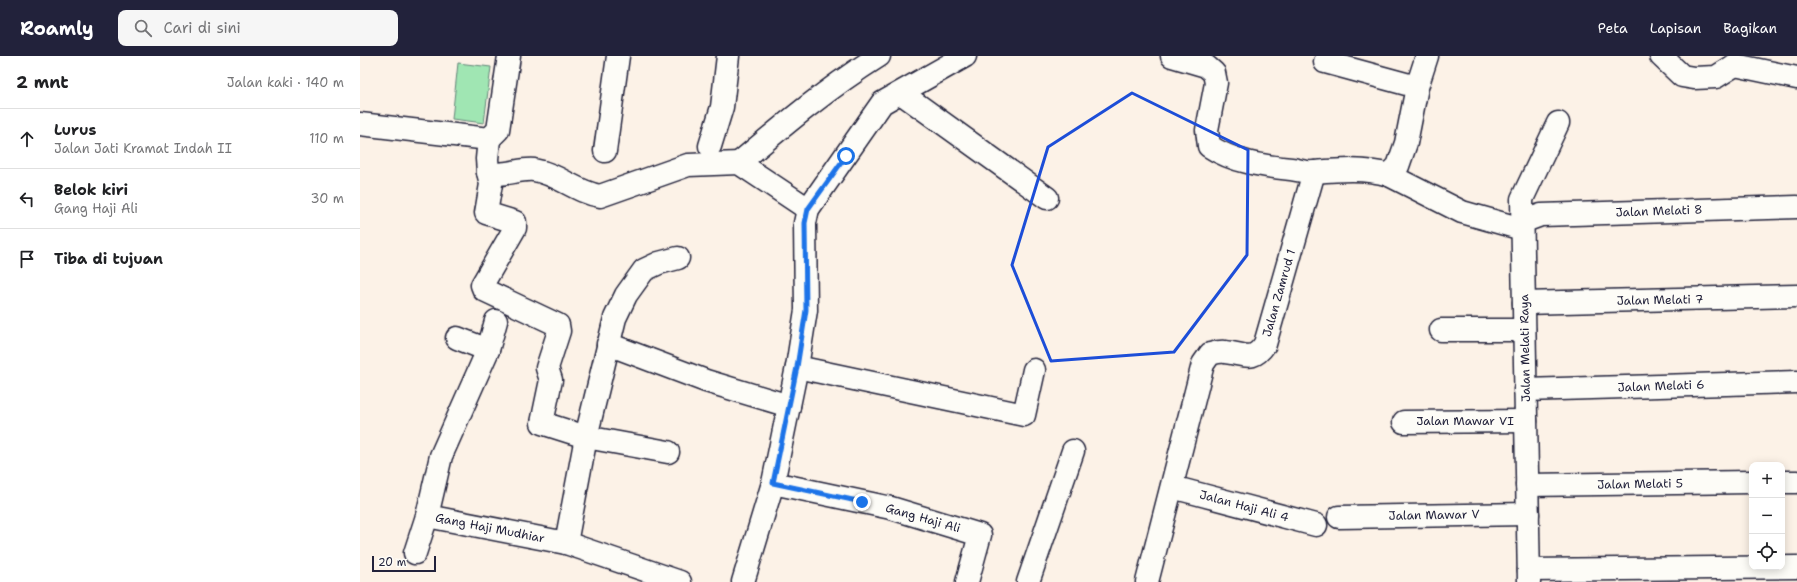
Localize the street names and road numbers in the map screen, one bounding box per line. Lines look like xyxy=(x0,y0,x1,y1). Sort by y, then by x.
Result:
street label: Jalan Melati 8 xyxy=(1615,201,1703,221)
street label: Jalan Zamrud 1 xyxy=(1259,247,1299,339)
street label: Jalan Melati 7 xyxy=(1616,291,1704,309)
street label: Jalan Melati Raya xyxy=(1516,293,1534,402)
street label: Jalan Melati 6 xyxy=(1617,376,1705,396)
street label: Jalan Mawar VI xyxy=(1416,413,1514,429)
street label: Jalan Melati 5 xyxy=(1597,475,1683,493)
street label: Jalan Haji Ali 4 xyxy=(1198,486,1290,526)
street label: Gang Haji Ali xyxy=(884,500,962,536)
street label: Jalan Mawar V xyxy=(1388,506,1480,524)
street label: Gang Haji Mudhiar xyxy=(434,510,546,547)

